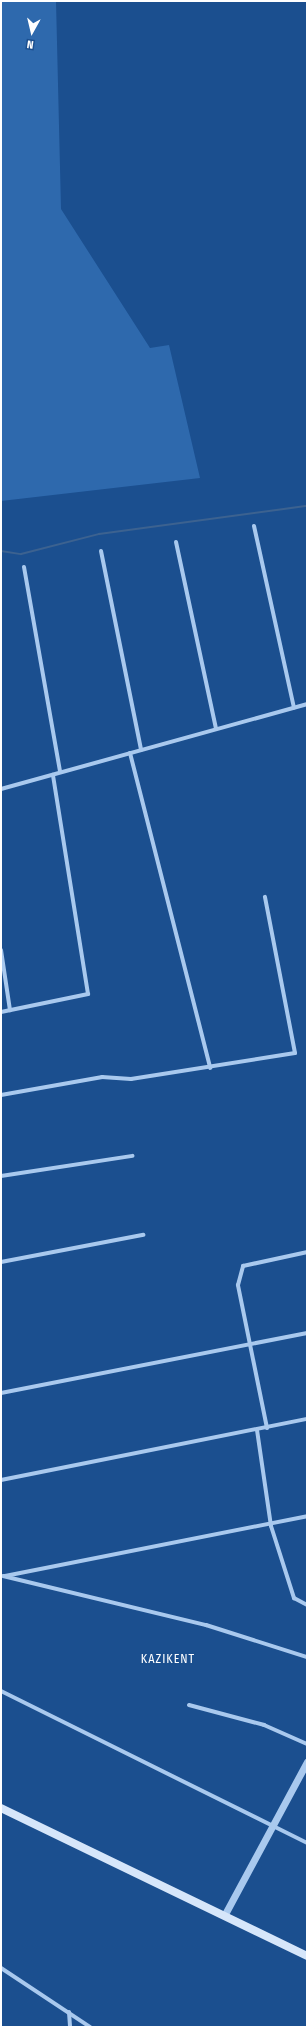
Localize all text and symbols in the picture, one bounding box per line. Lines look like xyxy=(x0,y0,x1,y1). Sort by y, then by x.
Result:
north arrow xyxy=(12,12,52,52)
text: N xyxy=(26,37,34,51)
district label: KAZIKENT xyxy=(141,1653,195,1667)

